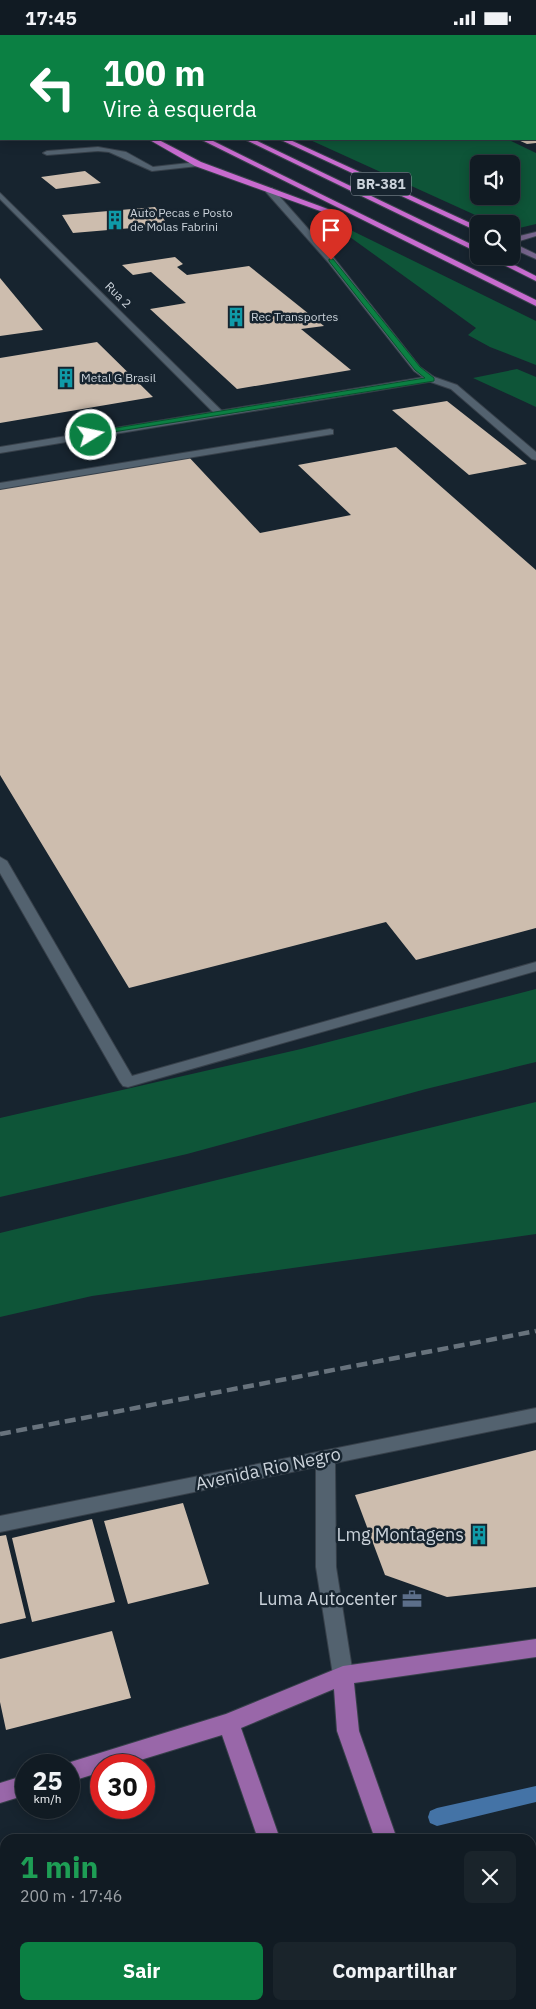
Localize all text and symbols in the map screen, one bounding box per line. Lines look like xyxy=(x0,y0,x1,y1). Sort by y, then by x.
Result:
text: 17:45 xyxy=(25,6,77,30)
text: 100 m xyxy=(103,50,206,96)
icon: left xyxy=(20,55,85,120)
text: Vire à esquerda xyxy=(103,94,257,123)
map controls xyxy=(470,155,520,265)
button: sound xyxy=(470,155,520,205)
road number: BR-381 xyxy=(351,173,411,195)
place label: Auto Pecas e Posto de Molas Fabrini xyxy=(130,205,233,234)
building icon: Auto Pecas e Posto de Molas Fabrini xyxy=(104,209,126,231)
pin xyxy=(310,209,352,260)
button: search xyxy=(470,215,520,265)
icon: arrive xyxy=(317,216,345,244)
street label: Rua 2 xyxy=(102,278,135,311)
building icon: Rec Transportes xyxy=(225,306,247,328)
place label: Rec Transportes xyxy=(251,309,339,324)
building icon: Metal G Brasil xyxy=(55,367,77,389)
place label: Metal G Brasil xyxy=(81,370,156,385)
position arrow xyxy=(64,408,116,460)
street label: Avenida Rio Negro xyxy=(193,1442,343,1495)
place label: Lmg Montagens xyxy=(336,1523,464,1546)
building icon: Lmg Montagens xyxy=(468,1524,490,1546)
place label: Luma Autocenter xyxy=(258,1587,397,1610)
office icon: Luma Autocenter xyxy=(401,1588,423,1610)
speed limit sign: 30 xyxy=(90,1754,155,1819)
text: 25 xyxy=(32,1764,63,1797)
text: km/h xyxy=(33,1791,62,1806)
text: 1 min xyxy=(20,1847,98,1886)
button: close xyxy=(464,1851,516,1903)
text: 200 m · 17:46 xyxy=(20,1886,122,1906)
button: Sair xyxy=(20,1942,263,2000)
button: Compartilhar xyxy=(273,1942,516,2000)

